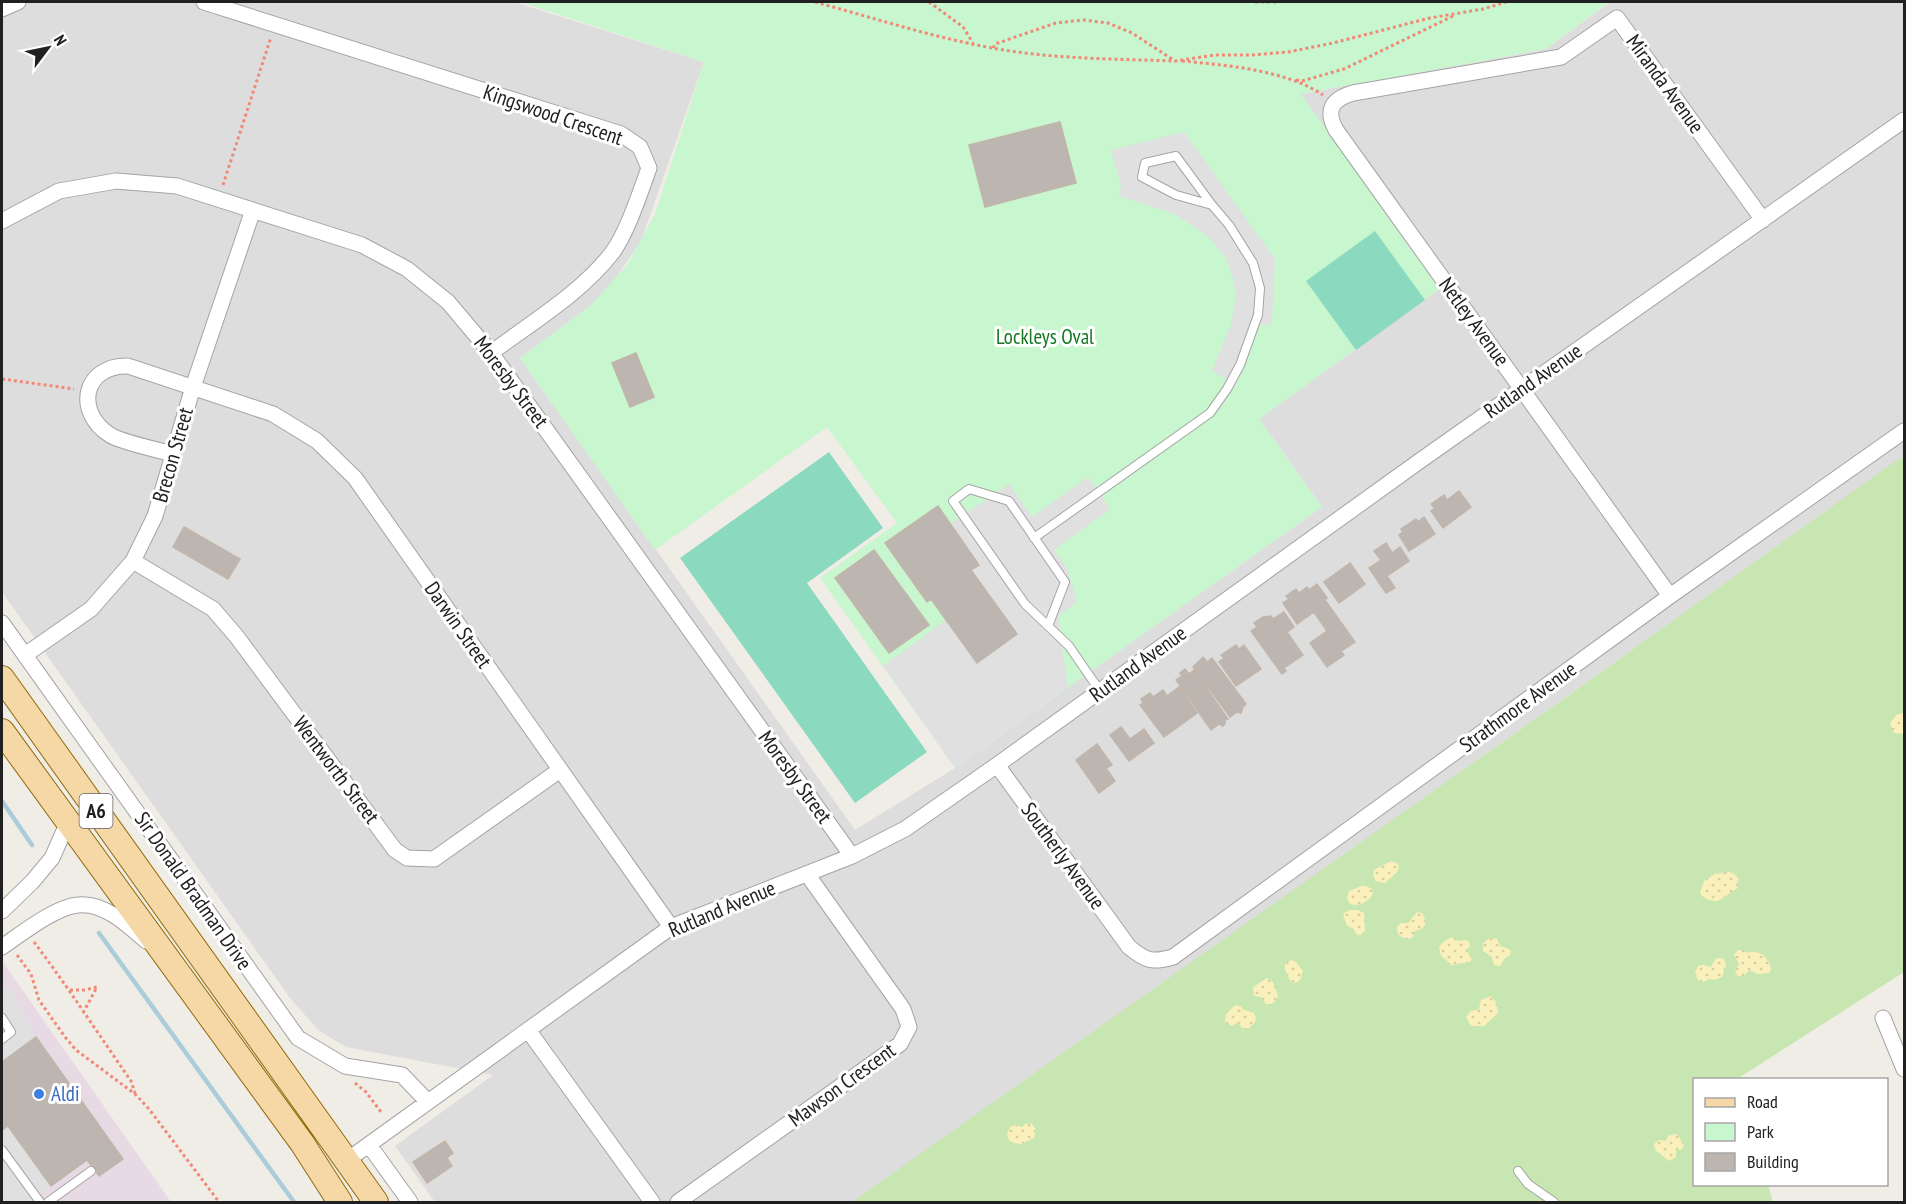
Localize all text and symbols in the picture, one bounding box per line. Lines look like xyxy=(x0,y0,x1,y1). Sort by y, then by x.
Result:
north arrow xyxy=(18,18,78,78)
street label: Miranda Avenue xyxy=(1620,29,1710,138)
text: N xyxy=(50,31,71,49)
street label: Kingswood Crescent xyxy=(480,78,627,151)
street label: Netley Avenue xyxy=(1433,272,1516,371)
park label: Lockleys Oval xyxy=(996,323,1094,350)
street label: Moresby Street xyxy=(468,330,555,433)
street label: Rutland Avenue xyxy=(1478,337,1587,424)
street label: Brecon Street xyxy=(146,404,199,505)
street label: Darwin Street xyxy=(419,576,498,673)
street label: Rutland Avenue xyxy=(1084,619,1192,708)
street label: Strathmore Avenue xyxy=(1454,655,1582,758)
street label: Wentworth Street xyxy=(287,711,386,829)
street label: Moresby Street xyxy=(753,725,838,829)
road number: A6 xyxy=(80,794,112,828)
street label: Southerly Avenue xyxy=(1016,797,1111,915)
street label: Sir Donald Bradman Drive xyxy=(129,806,258,975)
street label: Rutland Avenue xyxy=(664,874,779,943)
street label: Mawson Crescent xyxy=(783,1037,901,1132)
legend xyxy=(1693,1078,1888,1186)
place label: Aldi xyxy=(51,1080,79,1107)
marker: Aldi xyxy=(32,1087,46,1101)
text: Road xyxy=(1747,1090,1778,1113)
text: Park xyxy=(1747,1120,1774,1143)
text: Building xyxy=(1747,1150,1799,1173)

